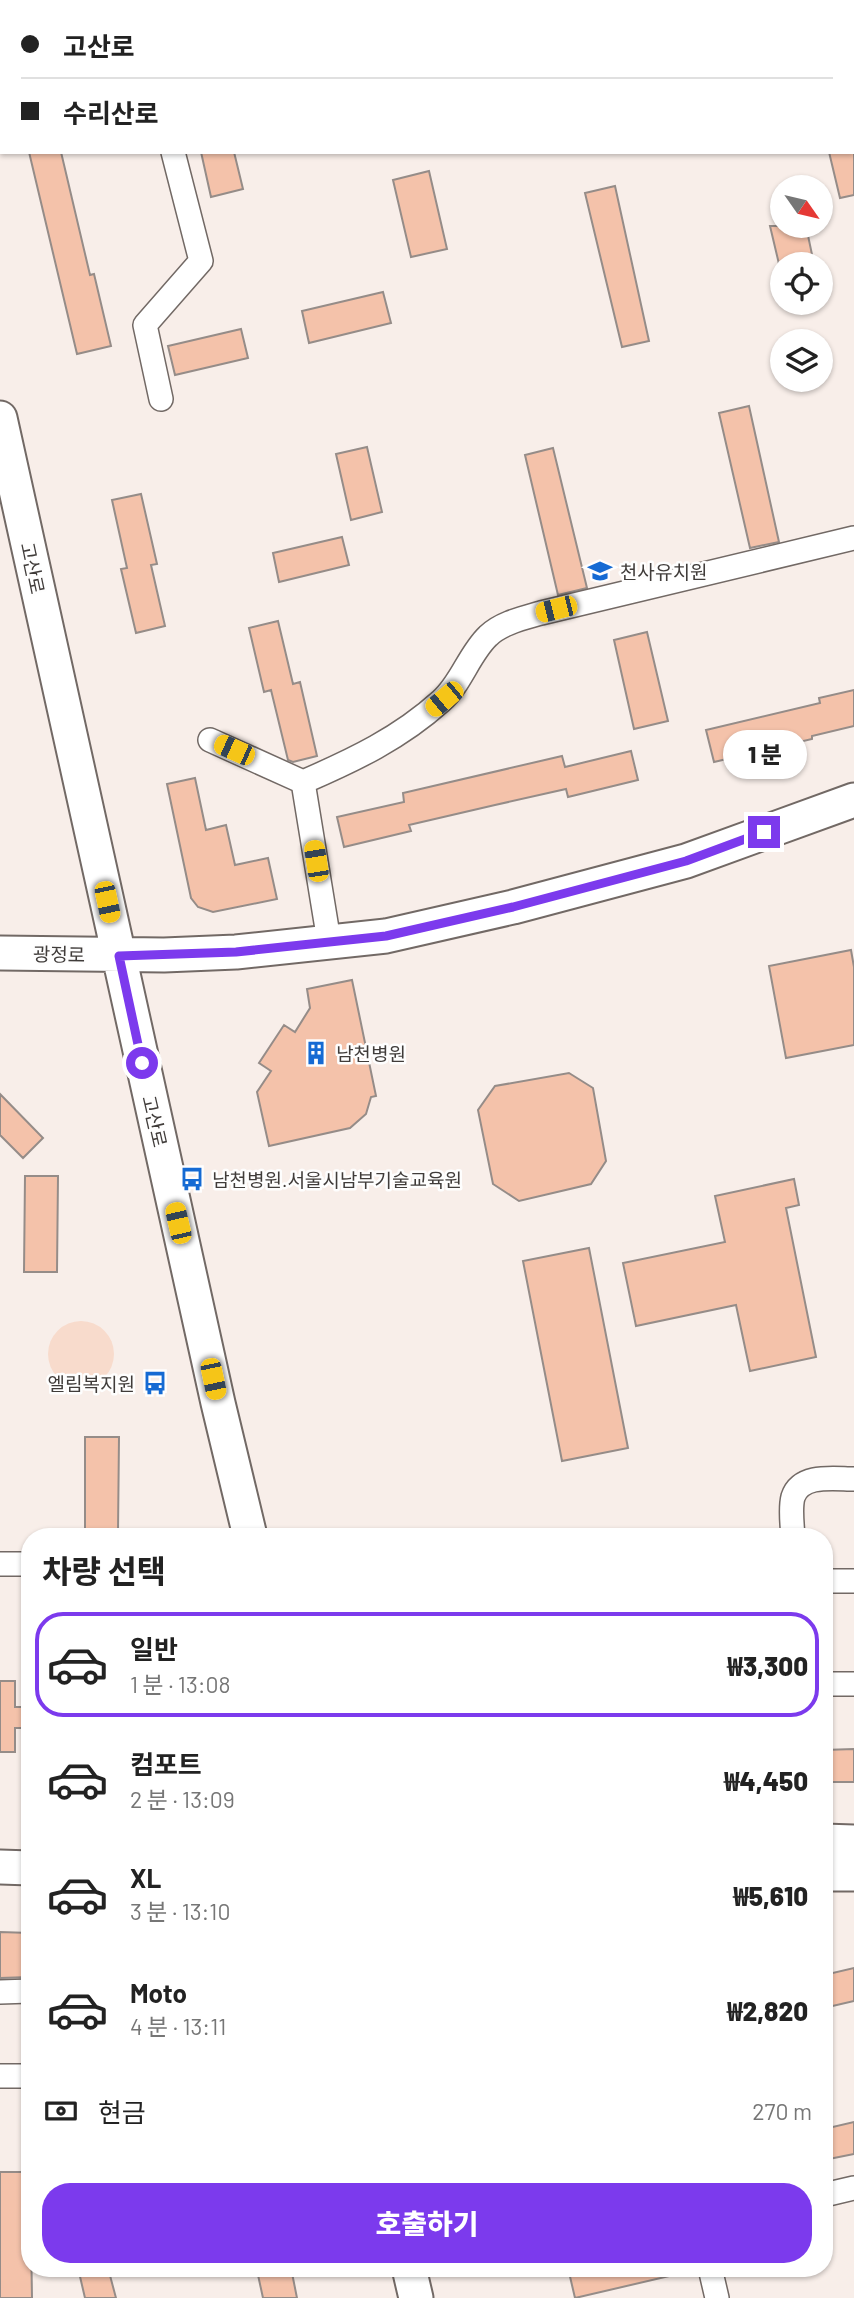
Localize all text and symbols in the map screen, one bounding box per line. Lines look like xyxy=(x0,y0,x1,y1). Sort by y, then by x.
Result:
text: 고산로 xyxy=(63,30,135,61)
text: 수리산로 xyxy=(63,97,159,128)
north arrow xyxy=(770,175,833,238)
map controls xyxy=(770,175,833,392)
button: locate xyxy=(770,252,833,315)
button: layers xyxy=(770,329,833,392)
street label: 고산로 xyxy=(16,540,50,596)
school or university icon: 천사유치원 xyxy=(586,557,614,585)
place label: 천사유치원 xyxy=(620,560,707,583)
car xyxy=(534,594,579,624)
car xyxy=(422,677,467,721)
callout: 1 분 xyxy=(722,730,806,780)
car xyxy=(211,732,258,768)
text: 1 분 xyxy=(748,740,782,768)
route end xyxy=(748,816,780,848)
car xyxy=(303,839,330,883)
car xyxy=(93,879,122,925)
street label: 광정로 xyxy=(33,942,85,966)
building icon: 남천병원 xyxy=(302,1039,330,1067)
place label: 남천병원 xyxy=(336,1042,406,1065)
route start xyxy=(126,1047,158,1079)
street label: 고산로 xyxy=(138,1093,172,1149)
bus stop icon: 남천병원.서울시남부기술교육원 xyxy=(178,1165,206,1193)
place label: 남천병원.서울시남부기술교육원 xyxy=(212,1168,462,1191)
car xyxy=(164,1200,193,1246)
car xyxy=(199,1356,228,1402)
bus stop icon: 엘림복지원 xyxy=(141,1369,169,1397)
place label: 엘림복지원 xyxy=(48,1372,135,1395)
text: 차량 선택 xyxy=(42,1551,166,1589)
icon: car xyxy=(46,1633,109,1696)
text: 일반 xyxy=(130,1633,178,1664)
text: ₩3,300 xyxy=(727,1650,808,1681)
text: 1 분 · 13:08 xyxy=(130,1670,231,1698)
icon: car xyxy=(46,1748,109,1811)
text: 컴포트 xyxy=(130,1748,202,1779)
text: ₩4,450 xyxy=(724,1765,808,1796)
text: 2 분 · 13:09 xyxy=(130,1785,235,1813)
text: XL xyxy=(130,1862,161,1893)
icon: car xyxy=(46,1863,109,1926)
text: ₩5,610 xyxy=(733,1880,808,1911)
text: 3 분 · 13:10 xyxy=(130,1897,230,1925)
text: Moto xyxy=(130,1977,187,2008)
icon: car xyxy=(46,1978,109,2041)
text: ₩2,820 xyxy=(727,1995,808,2026)
text: 4 분 · 13:11 xyxy=(130,2012,226,2040)
icon: cash xyxy=(42,2092,80,2130)
text: 현금 xyxy=(98,2096,146,2127)
text: 270 m xyxy=(752,2097,812,2125)
button: 호출하기 xyxy=(42,2183,812,2263)

